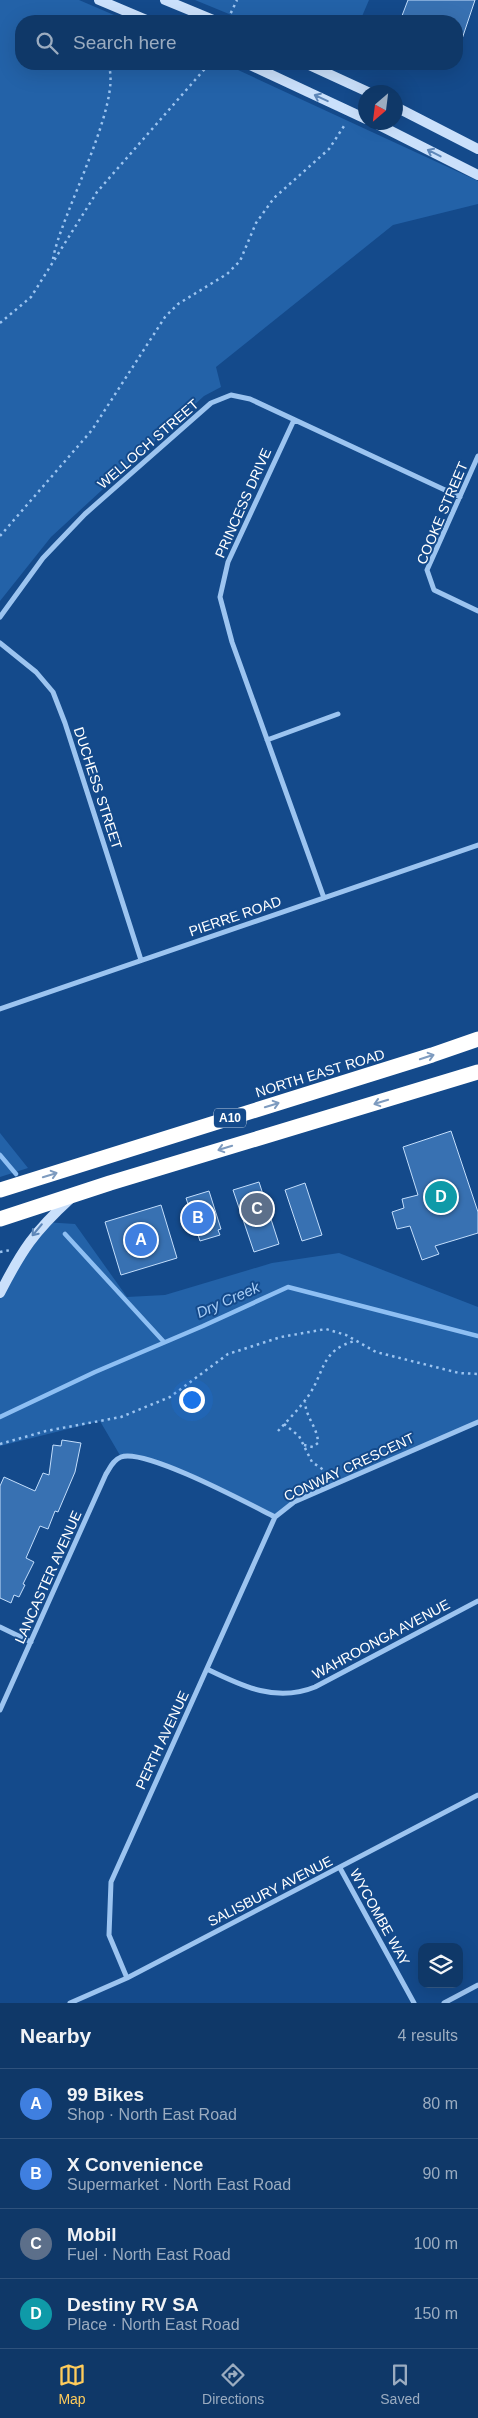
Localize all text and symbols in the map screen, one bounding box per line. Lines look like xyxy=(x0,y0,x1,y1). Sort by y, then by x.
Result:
search box xyxy=(15,15,463,70)
icon: search xyxy=(33,29,61,57)
text: Search here xyxy=(73,32,177,53)
north arrow xyxy=(358,85,403,130)
one-way arrow xyxy=(314,92,329,102)
one-way arrow xyxy=(427,148,442,158)
street label: WELLOCH STREET xyxy=(94,396,202,492)
street label: PRINCESS DRIVE xyxy=(212,446,274,560)
street label: COOKE STREET xyxy=(413,459,471,567)
street label: DUCHESS STREET xyxy=(71,725,125,852)
street label: PIERRE ROAD xyxy=(187,893,283,939)
street label: NORTH EAST ROAD xyxy=(254,1046,386,1100)
one-way arrow xyxy=(419,1051,435,1061)
one-way arrow xyxy=(374,1097,390,1107)
one-way arrow xyxy=(264,1100,280,1110)
road number: A10 xyxy=(214,1108,246,1128)
one-way arrow xyxy=(218,1144,234,1154)
one-way arrow xyxy=(42,1169,58,1179)
pin: D xyxy=(425,1178,457,1216)
pin: C xyxy=(241,1190,273,1228)
pin: B xyxy=(182,1199,214,1237)
pin: A xyxy=(125,1221,157,1259)
one-way arrow xyxy=(32,1224,43,1237)
water label: Dry Creek xyxy=(194,1277,263,1321)
your location xyxy=(179,1387,205,1413)
street label: CONWAY CRESCENT xyxy=(281,1430,417,1504)
street label: LANCASTER AVENUE xyxy=(11,1508,85,1646)
street label: WAHROONGA AVENUE xyxy=(310,1596,452,1682)
street label: PERTH AVENUE xyxy=(132,1688,192,1792)
street label: SALISBURY AVENUE xyxy=(205,1853,335,1929)
street label: WYCOMBE WAY xyxy=(347,1866,414,1969)
map controls xyxy=(418,1943,463,1988)
button: layers xyxy=(418,1943,463,1988)
text: Nearby xyxy=(20,2024,91,2047)
text: 4 results xyxy=(398,2027,458,2044)
text: 99 Bikes xyxy=(67,2084,144,2105)
text: A xyxy=(30,2095,42,2112)
text: 80 m xyxy=(422,2095,458,2112)
text: Shop · North East Road xyxy=(67,2106,237,2123)
text: X Convenience xyxy=(67,2154,203,2175)
text: B xyxy=(30,2165,42,2182)
text: 90 m xyxy=(422,2165,458,2182)
text: Supermarket · North East Road xyxy=(67,2176,291,2193)
text: Mobil xyxy=(67,2224,117,2245)
text: C xyxy=(30,2235,42,2252)
text: 100 m xyxy=(414,2235,458,2252)
text: Fuel · North East Road xyxy=(67,2246,231,2263)
text: Destiny RV SA xyxy=(67,2294,199,2315)
text: D xyxy=(30,2305,42,2322)
text: 150 m xyxy=(414,2305,458,2322)
text: Place · North East Road xyxy=(67,2316,240,2333)
tab: Map xyxy=(58,2361,86,2407)
tab: Directions xyxy=(202,2361,264,2407)
tab: Saved xyxy=(380,2361,420,2407)

